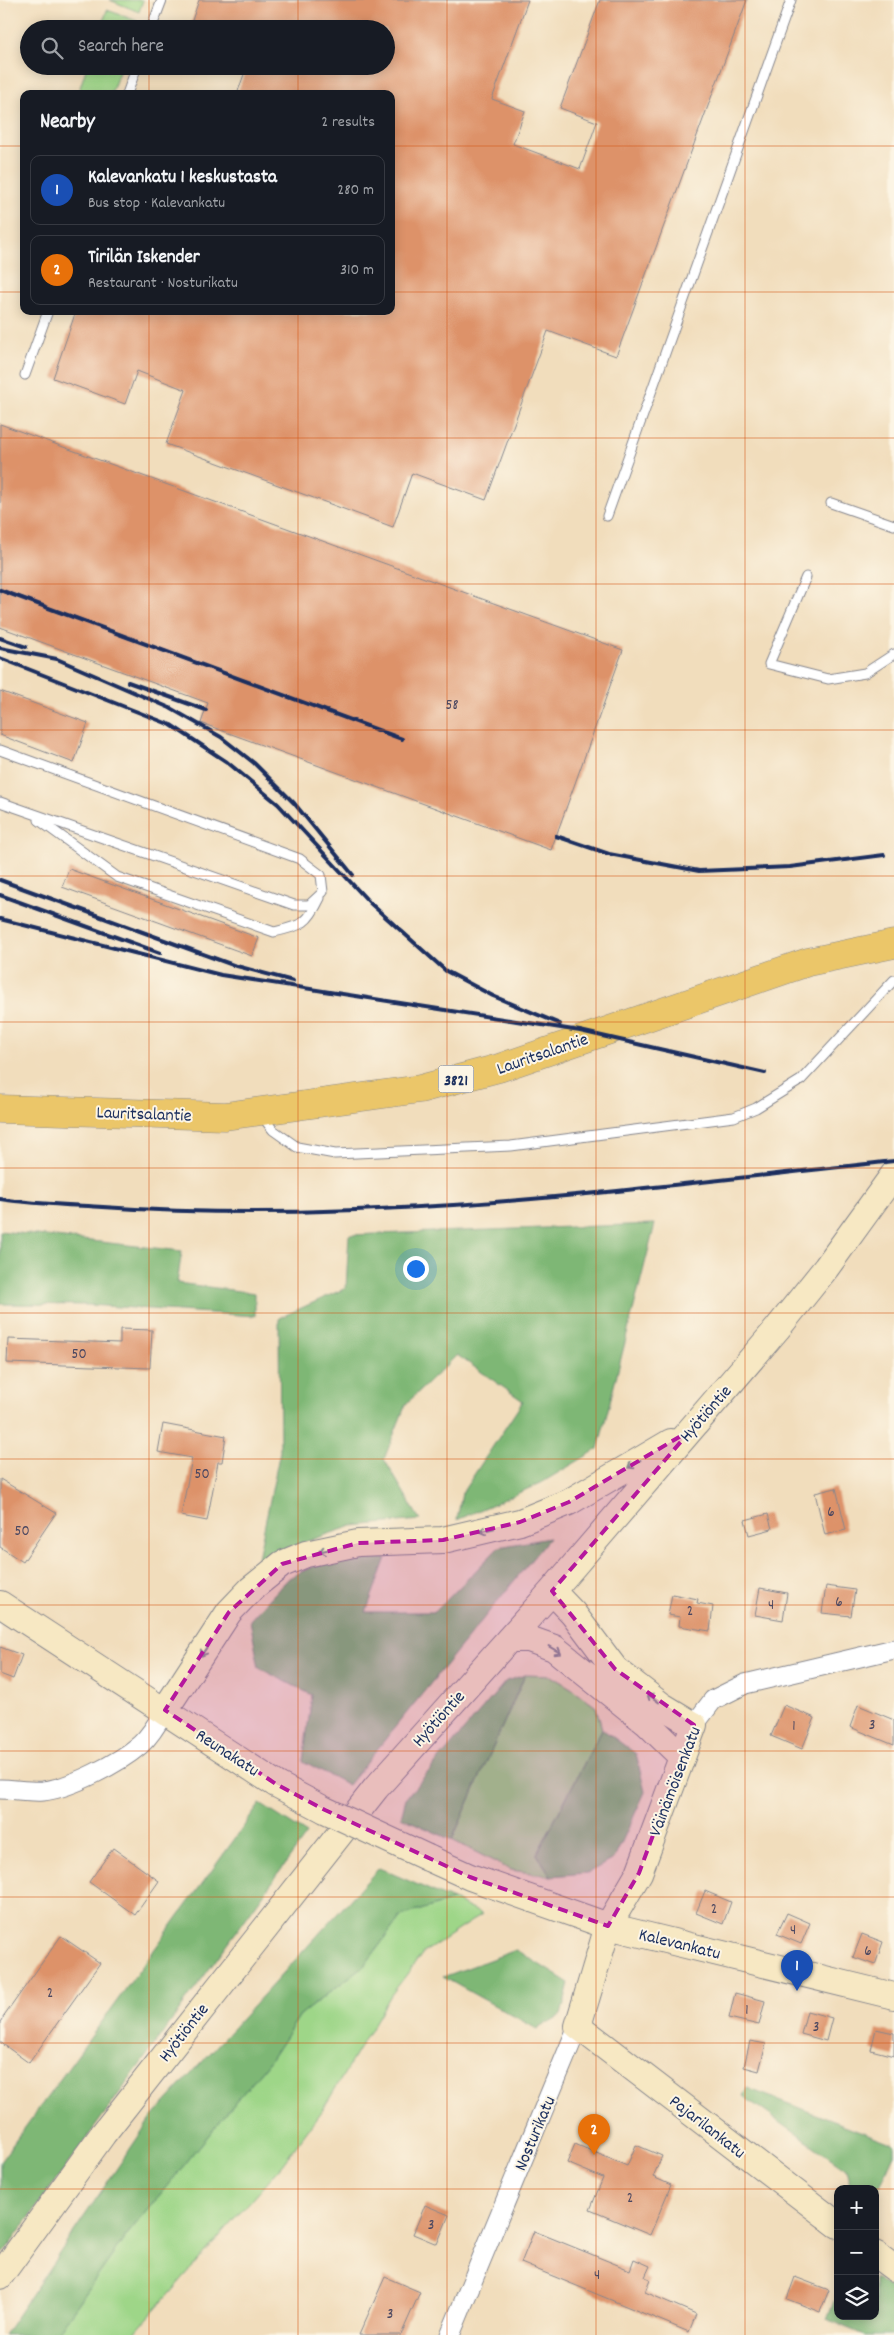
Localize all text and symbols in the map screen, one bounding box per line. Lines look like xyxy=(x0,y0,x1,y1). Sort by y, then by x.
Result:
search box xyxy=(20,20,395,75)
icon: search xyxy=(38,34,66,62)
text: Search here xyxy=(78,34,164,61)
text: Nearby xyxy=(40,108,95,138)
text: 2 results xyxy=(321,111,375,134)
text: Kalevankatu 1 keskustasta xyxy=(88,165,277,192)
text: 1 xyxy=(55,179,59,202)
text: 280 m xyxy=(337,179,374,202)
text: Bus stop · Kalevankatu xyxy=(88,192,225,215)
text: Tirilän Iskender xyxy=(88,245,200,272)
text: 2 xyxy=(54,259,61,282)
text: 310 m xyxy=(340,259,374,282)
text: Restaurant · Nosturikatu xyxy=(88,272,238,295)
house number: 58 xyxy=(446,695,458,717)
street label: Lauritsalantie xyxy=(494,1028,592,1083)
road number: 3821 xyxy=(438,1066,474,1092)
street label: Lauritsalantie xyxy=(96,1101,192,1130)
your location xyxy=(403,1256,429,1282)
house number: 50 xyxy=(71,1344,87,1366)
street label: Hyötiöntie xyxy=(675,1380,739,1449)
one-way arrow xyxy=(628,1460,642,1470)
house number: 50 xyxy=(194,1464,210,1486)
house number: 6 xyxy=(827,1502,835,1524)
house number: 50 xyxy=(14,1521,30,1543)
one-way arrow xyxy=(479,1526,495,1535)
one-way arrow xyxy=(319,1546,335,1555)
house number: 6 xyxy=(835,1592,843,1614)
house number: 4 xyxy=(768,1595,774,1617)
house number: 2 xyxy=(687,1601,693,1623)
one-way arrow xyxy=(200,1642,210,1656)
one-way arrow xyxy=(548,1646,562,1656)
street label: Hyötiöntie xyxy=(408,1686,472,1754)
one-way arrow xyxy=(647,1693,660,1704)
house number: 3 xyxy=(869,1715,875,1737)
house number: 1 xyxy=(792,1716,796,1738)
street label: Väinämöisenkatu xyxy=(644,1723,709,1840)
street label: Reunakatu xyxy=(190,1724,263,1784)
house number: 2 xyxy=(711,1899,717,1921)
house number: 4 xyxy=(790,1920,796,1942)
street label: Kalevankatu xyxy=(636,1923,723,1968)
house number: 6 xyxy=(864,1941,872,1963)
pin: 1 xyxy=(781,1950,813,1991)
house number: 2 xyxy=(47,1983,53,2005)
street label: Hyötiöntie xyxy=(154,1999,216,2068)
house number: 1 xyxy=(745,2000,749,2022)
house number: 3 xyxy=(813,2017,819,2039)
street label: Pajarilankatu xyxy=(663,2090,750,2166)
street label: Nosturikatu xyxy=(509,2093,563,2175)
pin: 2 xyxy=(578,2114,610,2155)
map controls xyxy=(834,2185,879,2320)
button: + xyxy=(834,2185,879,2230)
house number: 2 xyxy=(627,2188,633,2210)
house number: 3 xyxy=(428,2215,434,2237)
button: − xyxy=(834,2230,879,2275)
house number: 4 xyxy=(594,2265,600,2287)
button: layers xyxy=(834,2275,879,2320)
house number: 3 xyxy=(387,2304,393,2326)

